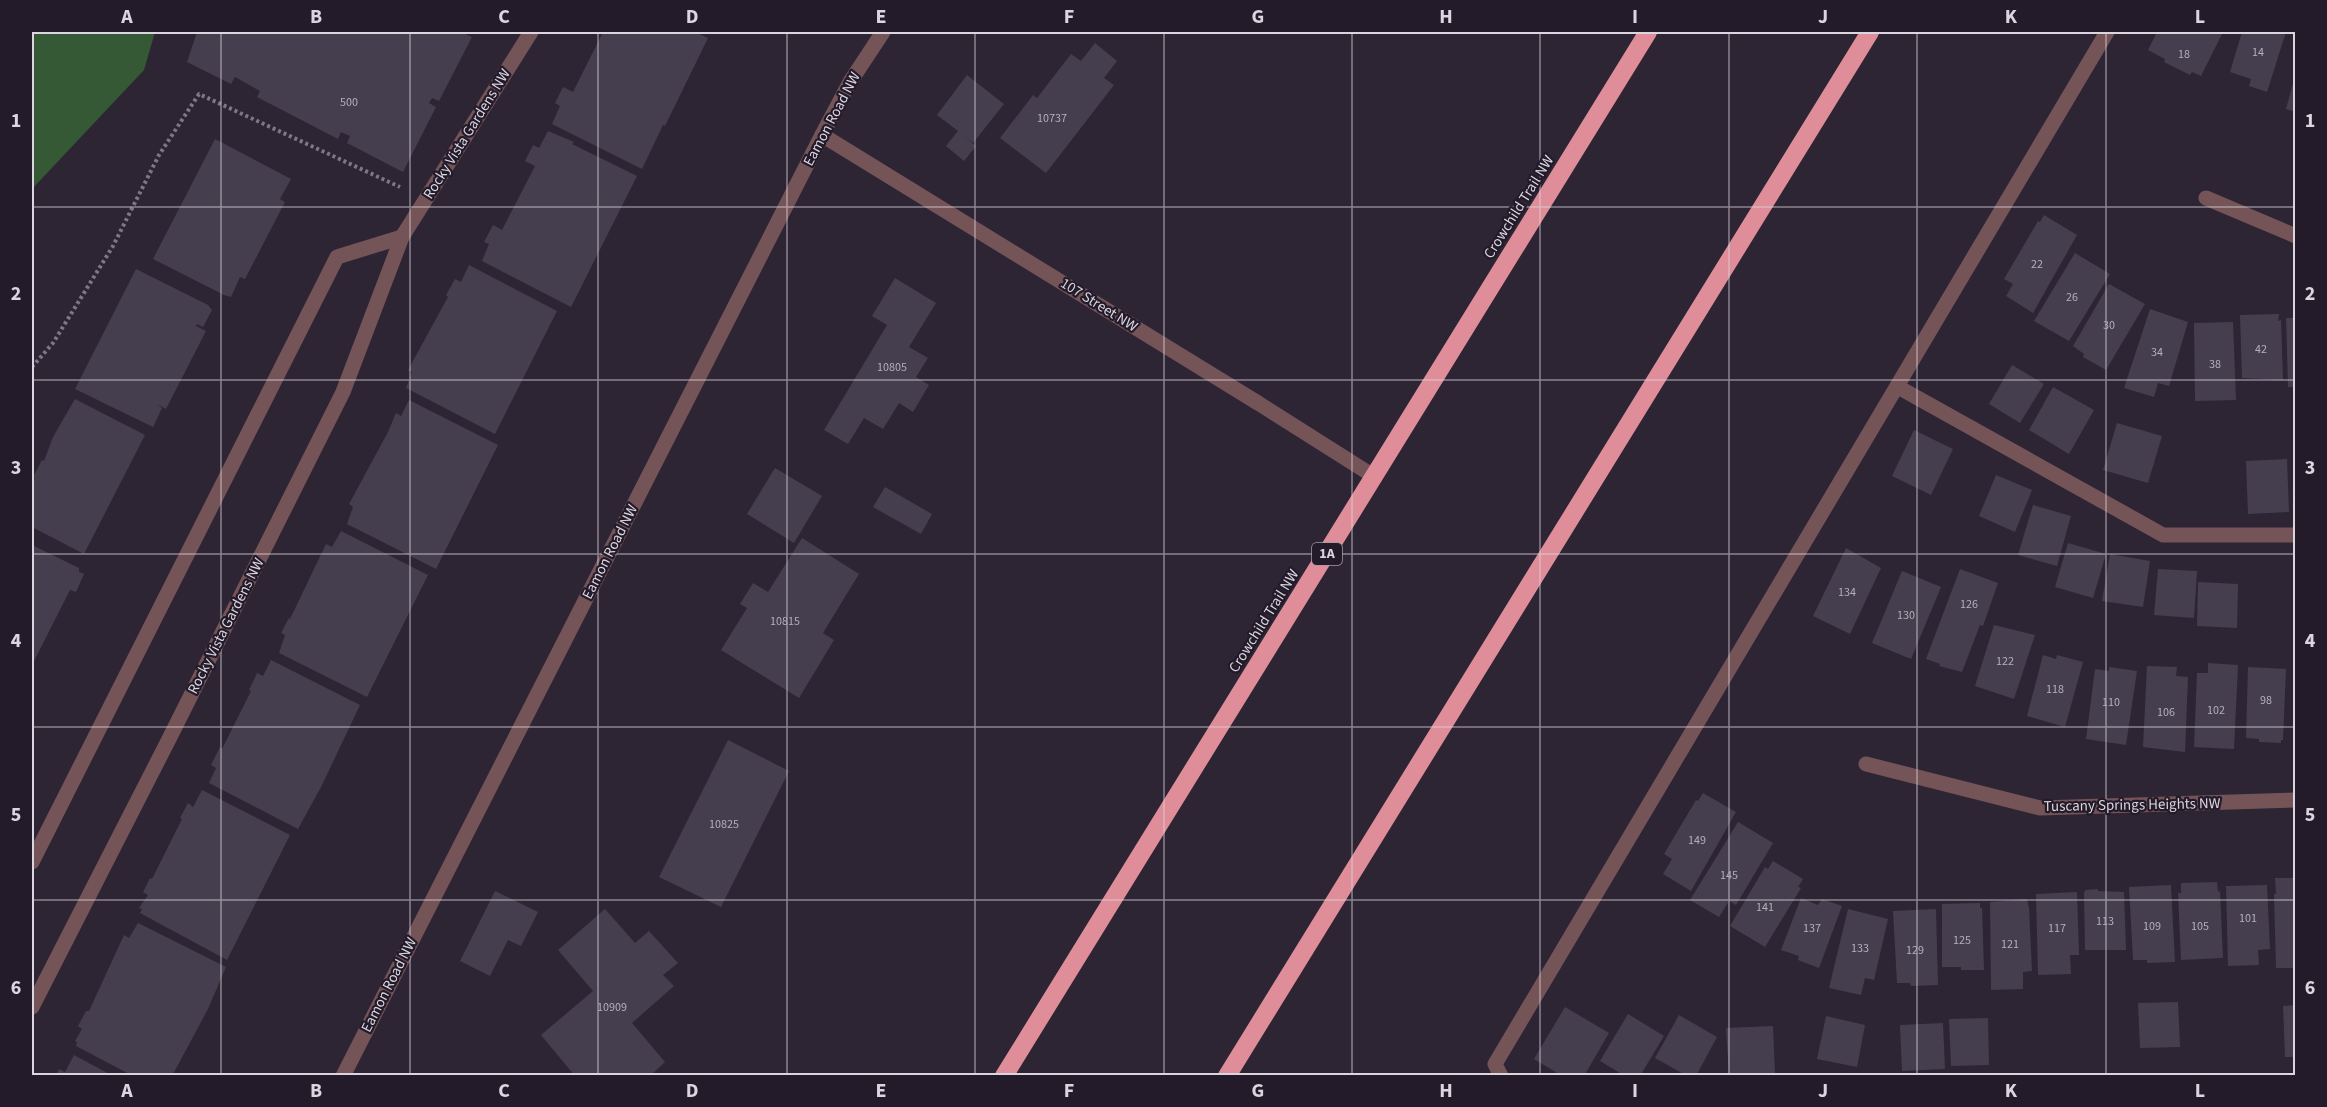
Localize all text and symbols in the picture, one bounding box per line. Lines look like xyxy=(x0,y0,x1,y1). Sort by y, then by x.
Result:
text: A xyxy=(120,3,133,31)
text: B xyxy=(310,3,322,31)
text: C xyxy=(498,3,510,31)
text: D xyxy=(686,3,698,31)
text: E xyxy=(876,3,886,31)
text: F xyxy=(1064,3,1074,31)
text: G xyxy=(1252,3,1264,31)
text: H xyxy=(1439,3,1453,31)
text: I xyxy=(1632,3,1638,31)
text: J xyxy=(1818,3,1828,31)
text: K xyxy=(2005,3,2018,31)
text: L xyxy=(2195,3,2205,31)
house number: 14 xyxy=(2252,44,2264,61)
house number: 18 xyxy=(2178,46,2190,63)
street label: Rocky Vista Gardens NW xyxy=(418,65,516,203)
street label: Eamon Road NW xyxy=(798,68,866,170)
house number: 500 xyxy=(340,94,358,111)
text: 1 xyxy=(11,107,21,135)
text: 1 xyxy=(2305,107,2315,135)
house number: 10737 xyxy=(1037,110,1067,127)
street label: Crowchild Trail NW xyxy=(1479,151,1559,263)
house number: 22 xyxy=(2031,256,2043,273)
street label: 107 Street NW xyxy=(1056,273,1142,337)
text: 2 xyxy=(11,280,21,308)
text: 2 xyxy=(2305,280,2315,308)
house number: 26 xyxy=(2066,289,2078,306)
house number: 30 xyxy=(2103,317,2115,334)
house number: 42 xyxy=(2255,341,2267,358)
house number: 34 xyxy=(2151,344,2163,361)
house number: 38 xyxy=(2209,356,2221,373)
house number: 10805 xyxy=(877,359,907,376)
text: 3 xyxy=(11,454,21,482)
text: 3 xyxy=(2305,454,2315,482)
street label: Eamon Road NW xyxy=(577,501,643,603)
road number: 1A xyxy=(1312,543,1342,565)
street label: Rocky Vista Gardens NW xyxy=(183,554,270,698)
street label: Crowchild Trail NW xyxy=(1224,565,1304,677)
house number: 134 xyxy=(1838,584,1856,601)
house number: 126 xyxy=(1960,596,1978,613)
house number: 130 xyxy=(1897,607,1915,624)
house number: 10815 xyxy=(770,613,800,630)
text: 4 xyxy=(11,627,22,655)
text: 4 xyxy=(2305,627,2316,655)
house number: 122 xyxy=(1996,653,2014,670)
house number: 118 xyxy=(2046,681,2064,698)
house number: 98 xyxy=(2260,692,2272,709)
house number: 110 xyxy=(2102,694,2120,711)
house number: 102 xyxy=(2207,702,2225,719)
house number: 106 xyxy=(2157,704,2175,721)
street label: Tuscany Springs Heights NW xyxy=(2043,793,2221,817)
text: 5 xyxy=(11,801,21,829)
text: 5 xyxy=(2305,801,2315,829)
house number: 10825 xyxy=(709,816,739,833)
house number: 149 xyxy=(1688,832,1706,849)
house number: 145 xyxy=(1720,867,1738,884)
house number: 141 xyxy=(1756,899,1774,916)
house number: 101 xyxy=(2239,910,2257,927)
house number: 113 xyxy=(2096,913,2114,930)
house number: 109 xyxy=(2143,918,2161,935)
house number: 105 xyxy=(2191,918,2209,935)
house number: 137 xyxy=(1803,920,1821,937)
house number: 117 xyxy=(2048,920,2066,937)
house number: 125 xyxy=(1953,932,1971,949)
street label: Eamon Road NW xyxy=(356,934,422,1036)
house number: 121 xyxy=(2001,936,2019,953)
house number: 133 xyxy=(1851,940,1869,957)
house number: 129 xyxy=(1906,942,1924,959)
text: 6 xyxy=(11,974,21,1002)
text: 6 xyxy=(2305,974,2315,1002)
house number: 10909 xyxy=(597,999,627,1016)
text: A xyxy=(120,1077,133,1105)
text: B xyxy=(310,1077,322,1105)
text: C xyxy=(498,1077,510,1105)
text: D xyxy=(686,1077,698,1105)
text: E xyxy=(876,1077,886,1105)
text: F xyxy=(1064,1077,1074,1105)
text: G xyxy=(1252,1077,1264,1105)
text: H xyxy=(1439,1077,1453,1105)
text: I xyxy=(1632,1077,1638,1105)
text: J xyxy=(1818,1077,1828,1105)
text: K xyxy=(2005,1077,2018,1105)
text: L xyxy=(2195,1077,2205,1105)

